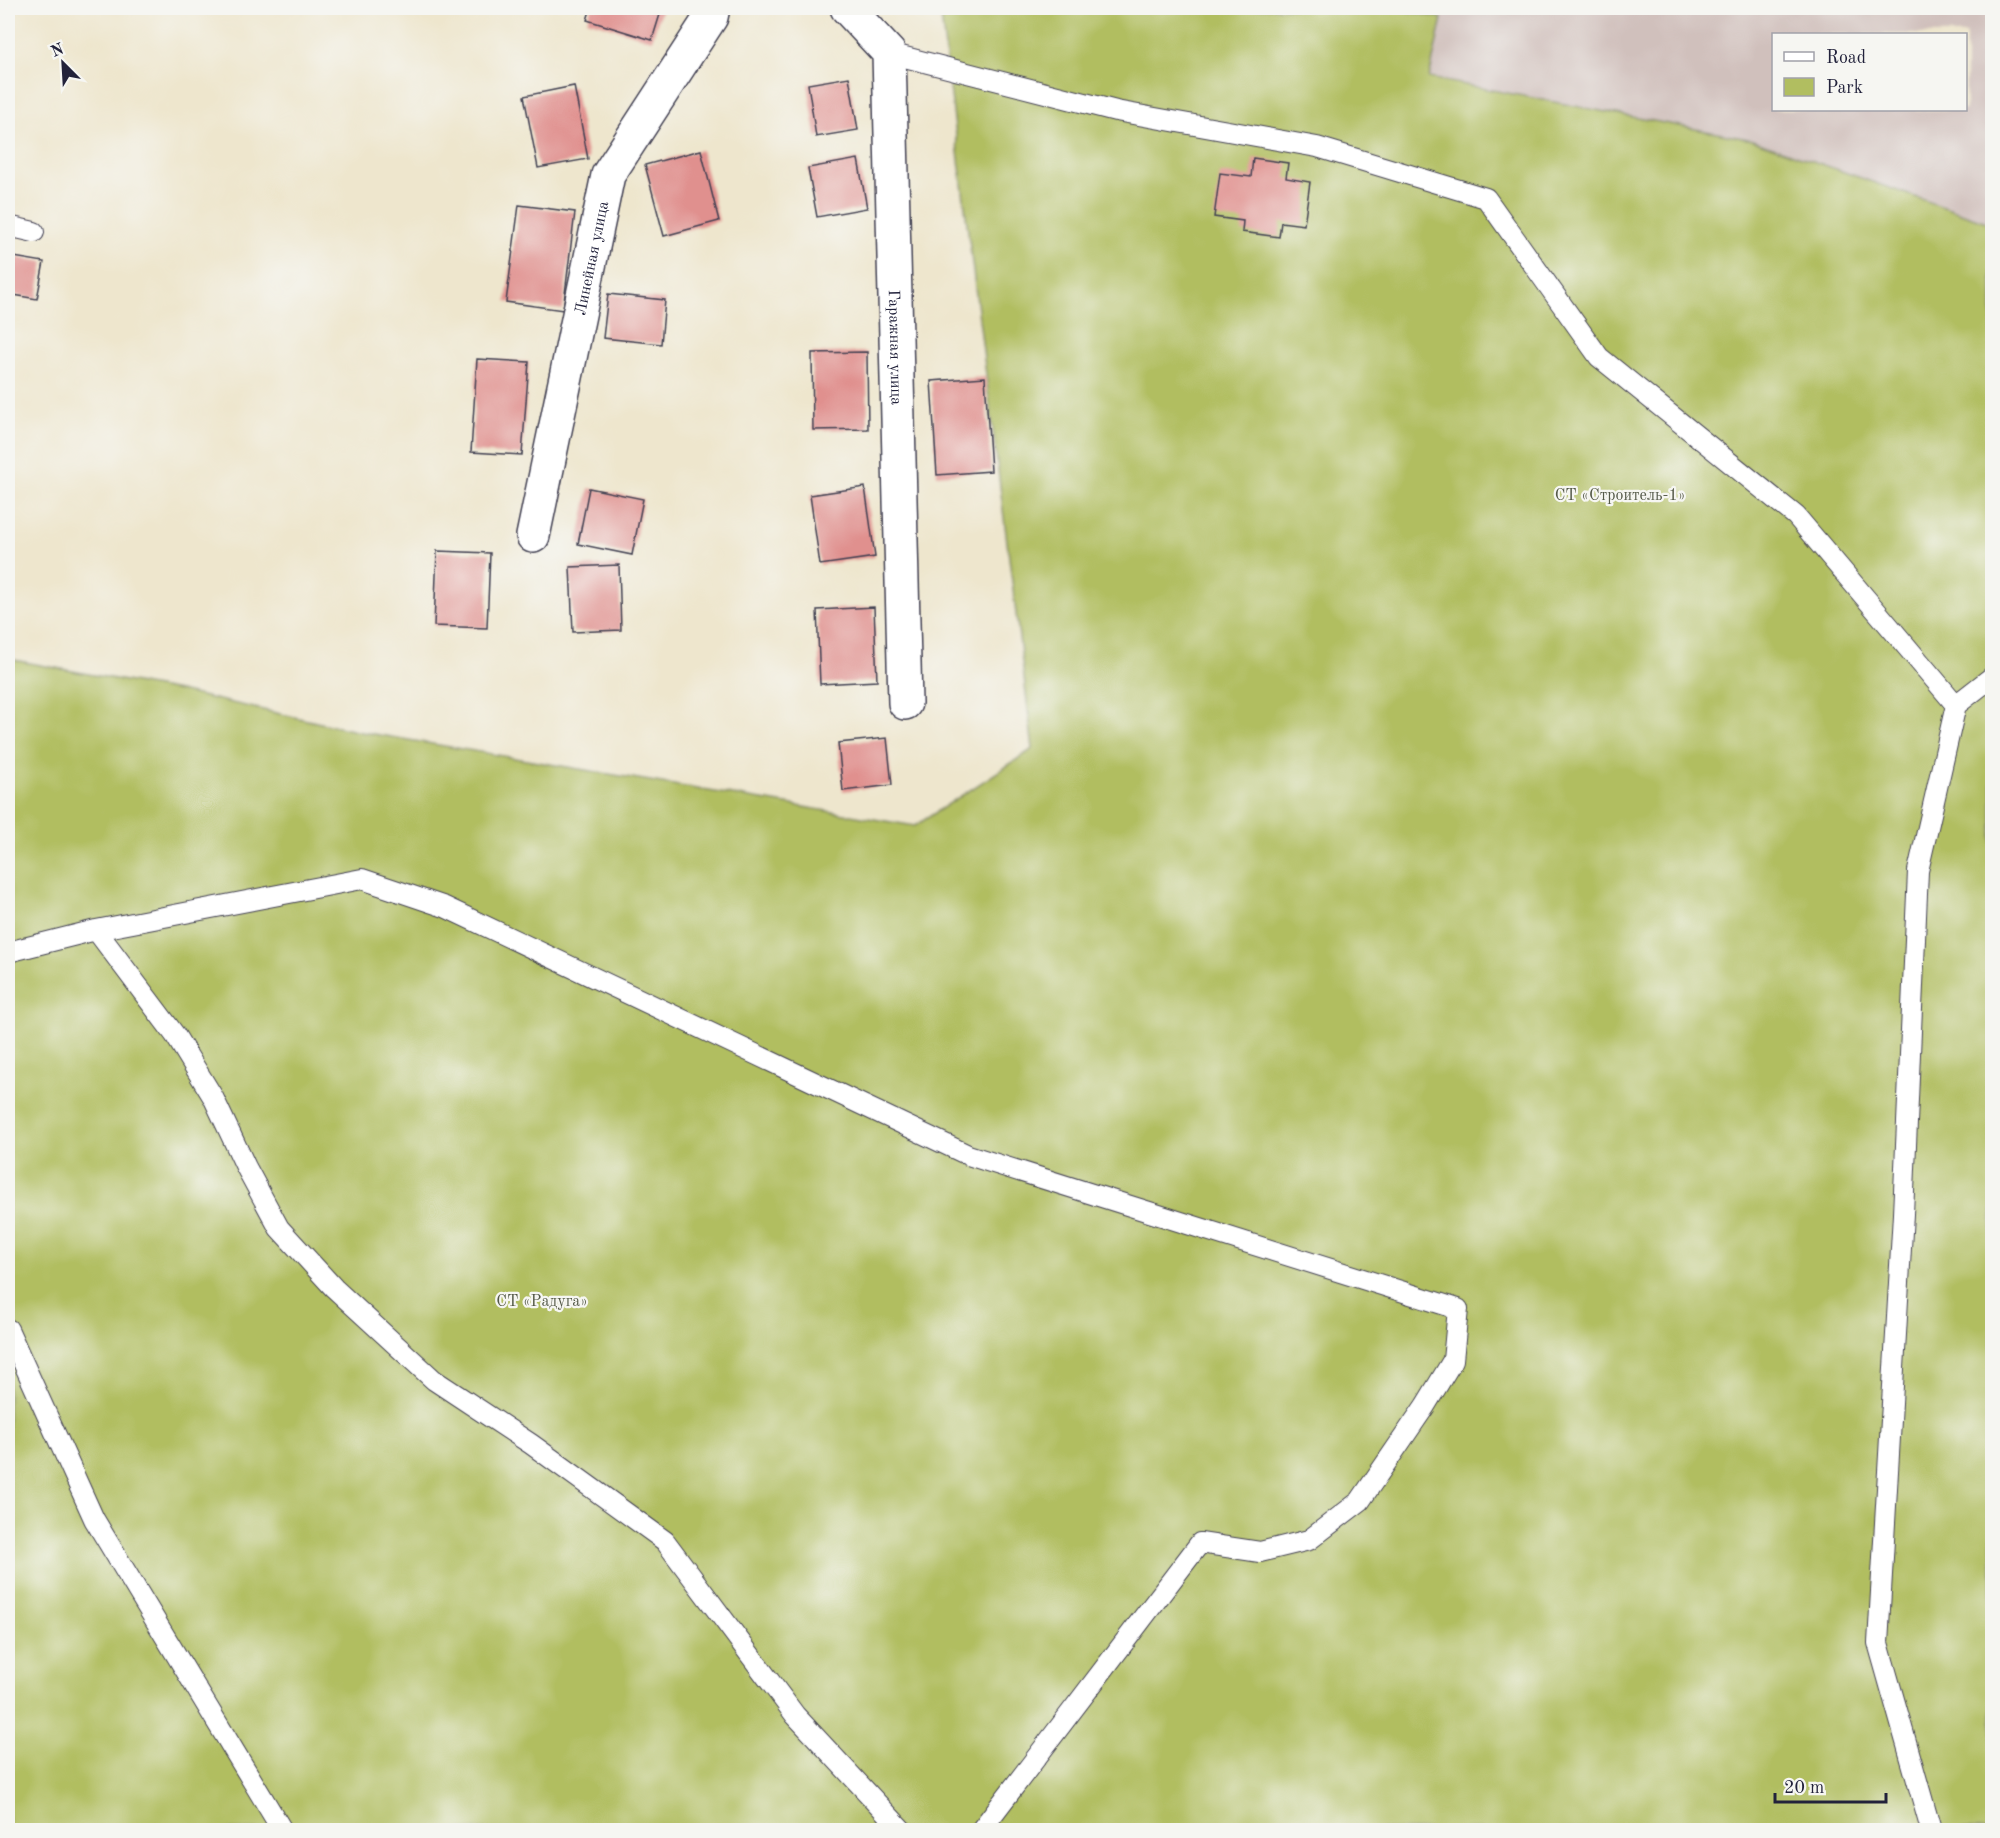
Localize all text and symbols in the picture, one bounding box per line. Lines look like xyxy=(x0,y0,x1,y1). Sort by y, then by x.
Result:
north arrow xyxy=(33,33,93,93)
legend xyxy=(1772,33,1967,111)
text: N xyxy=(49,41,67,61)
text: Road xyxy=(1826,49,1866,67)
text: Park xyxy=(1826,79,1863,97)
street label: Линейная улица xyxy=(573,200,612,317)
street label: Гаражная улица xyxy=(885,289,904,405)
park label: СТ «Строитель-1» xyxy=(1555,488,1685,504)
park label: СТ «Радуга» xyxy=(496,1294,588,1310)
scale bar xyxy=(1775,1766,1886,1804)
text: 20 m xyxy=(1784,1779,1824,1797)

